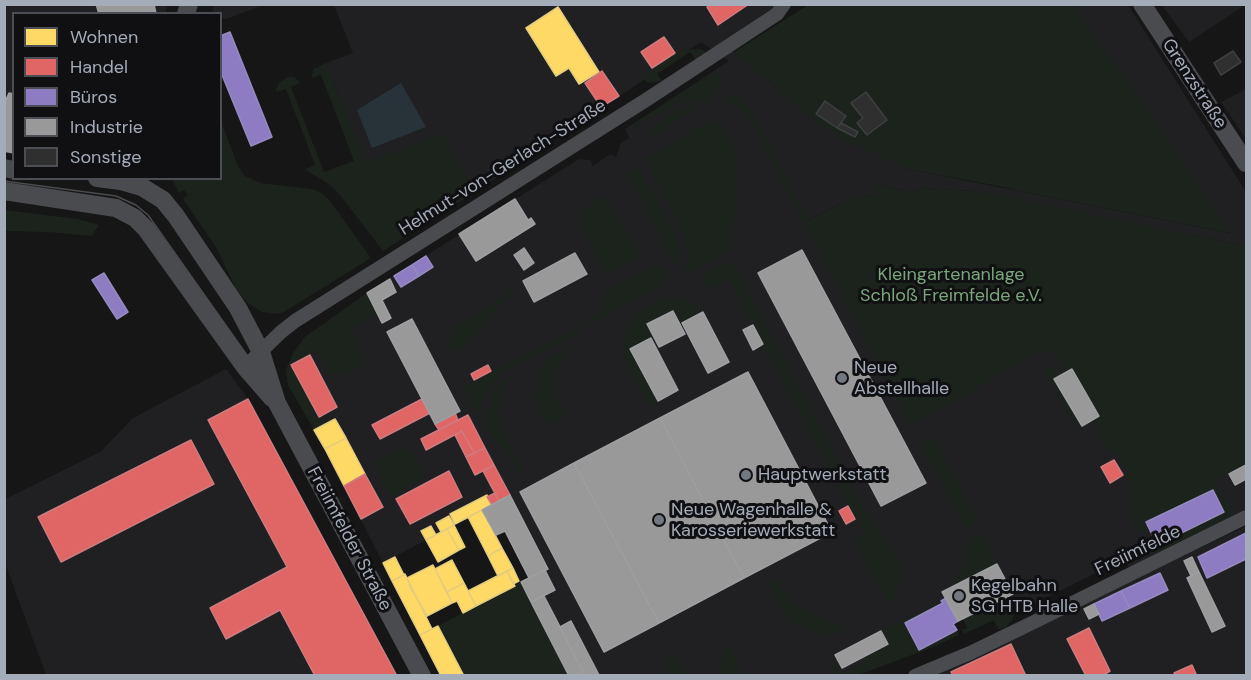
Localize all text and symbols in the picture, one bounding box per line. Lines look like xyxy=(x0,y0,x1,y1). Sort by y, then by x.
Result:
legend xyxy=(12,12,222,180)
text: Wohnen xyxy=(70,25,138,49)
street label: Grenzstraße xyxy=(1157,35,1231,133)
text: Handel xyxy=(70,55,128,79)
text: Büros xyxy=(70,85,117,109)
street label: Helmut-von-Gerlach-Straße xyxy=(396,95,610,241)
text: Industrie xyxy=(70,115,143,139)
text: Sonstige xyxy=(70,145,141,169)
park label: Kleingartenanlage Schloß Freimfelde e.V. xyxy=(860,264,1042,306)
place label: Neue Abstellhalle xyxy=(854,357,949,400)
marker: Neue Abstellhalle xyxy=(835,371,849,385)
street label: Freiimfelder Straße xyxy=(302,463,396,615)
place label: Hauptwerkstatt xyxy=(758,464,887,486)
marker: Hauptwerkstatt xyxy=(739,468,753,482)
place label: Neue Wagenhalle & Karosseriewerkstatt xyxy=(671,499,835,542)
marker: Neue Wagenhalle & Karosseriewerkstatt xyxy=(652,513,666,527)
street label: Freiimfelde xyxy=(1092,521,1184,581)
place label: Kegelbahn SG HTB Halle xyxy=(971,575,1078,618)
marker: Kegelbahn SG HTB Halle xyxy=(952,589,966,603)

